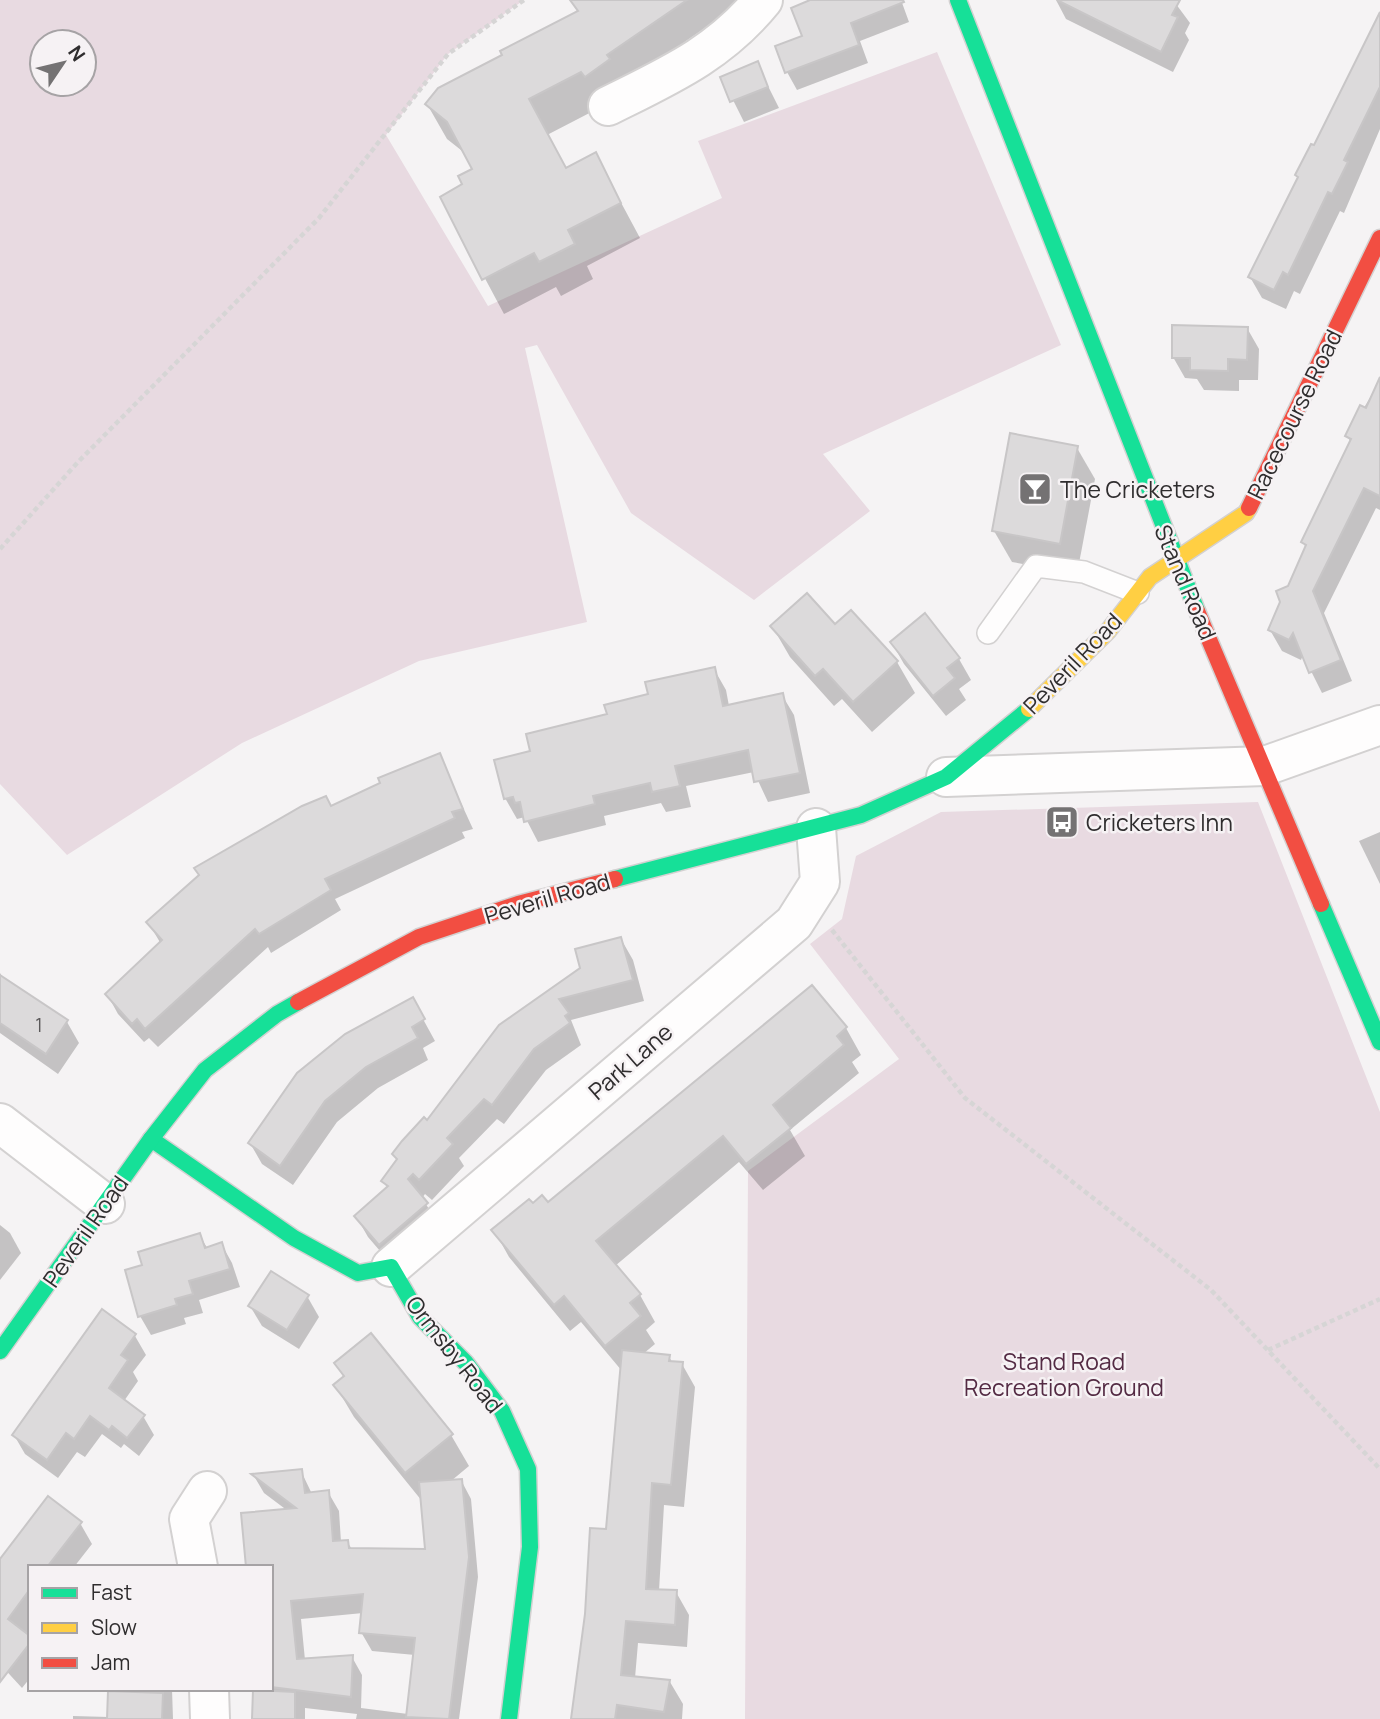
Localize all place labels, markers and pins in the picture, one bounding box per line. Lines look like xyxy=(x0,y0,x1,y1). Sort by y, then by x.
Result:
bar icon: The Cricketers xyxy=(1016,470,1054,508)
place label: The Cricketers xyxy=(1060,473,1215,505)
bus stop icon: Cricketers Inn xyxy=(1043,803,1081,841)
place label: Cricketers Inn xyxy=(1086,806,1233,838)

